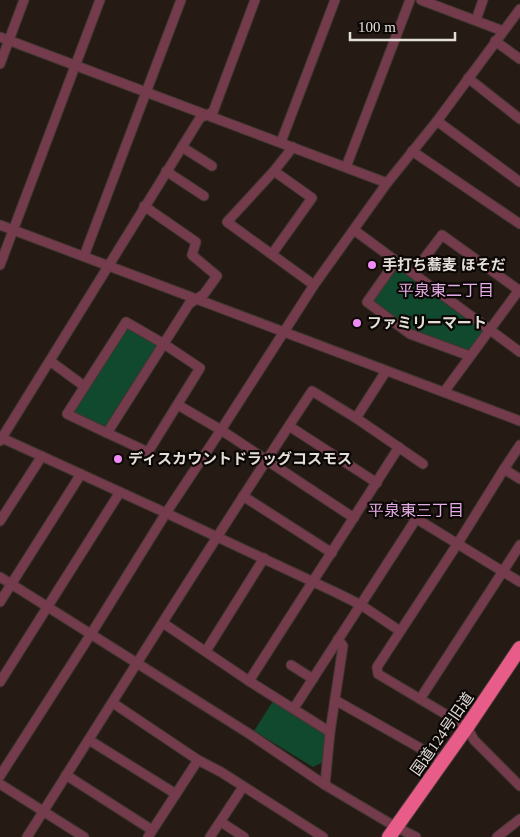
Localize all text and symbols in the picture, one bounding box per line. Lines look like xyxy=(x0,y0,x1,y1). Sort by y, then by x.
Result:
scale bar xyxy=(350,10,455,42)
text: 100 m xyxy=(358,19,396,35)
place label: 手打ち蕎麦 ほそだ xyxy=(382,257,506,273)
marker: 手打ち蕎麦 ほそだ xyxy=(366,259,378,271)
district label: 平泉東二丁目 xyxy=(398,282,494,299)
place label: ファミリーマート xyxy=(367,315,487,331)
marker: ファミリーマート xyxy=(351,317,363,329)
place label: ディスカウントドラッグコスモス xyxy=(128,451,352,467)
marker: ディスカウントドラッグコスモス xyxy=(112,453,124,465)
district label: 平泉東三丁目 xyxy=(368,502,464,519)
street label: 国道124号旧道 xyxy=(407,689,477,779)

